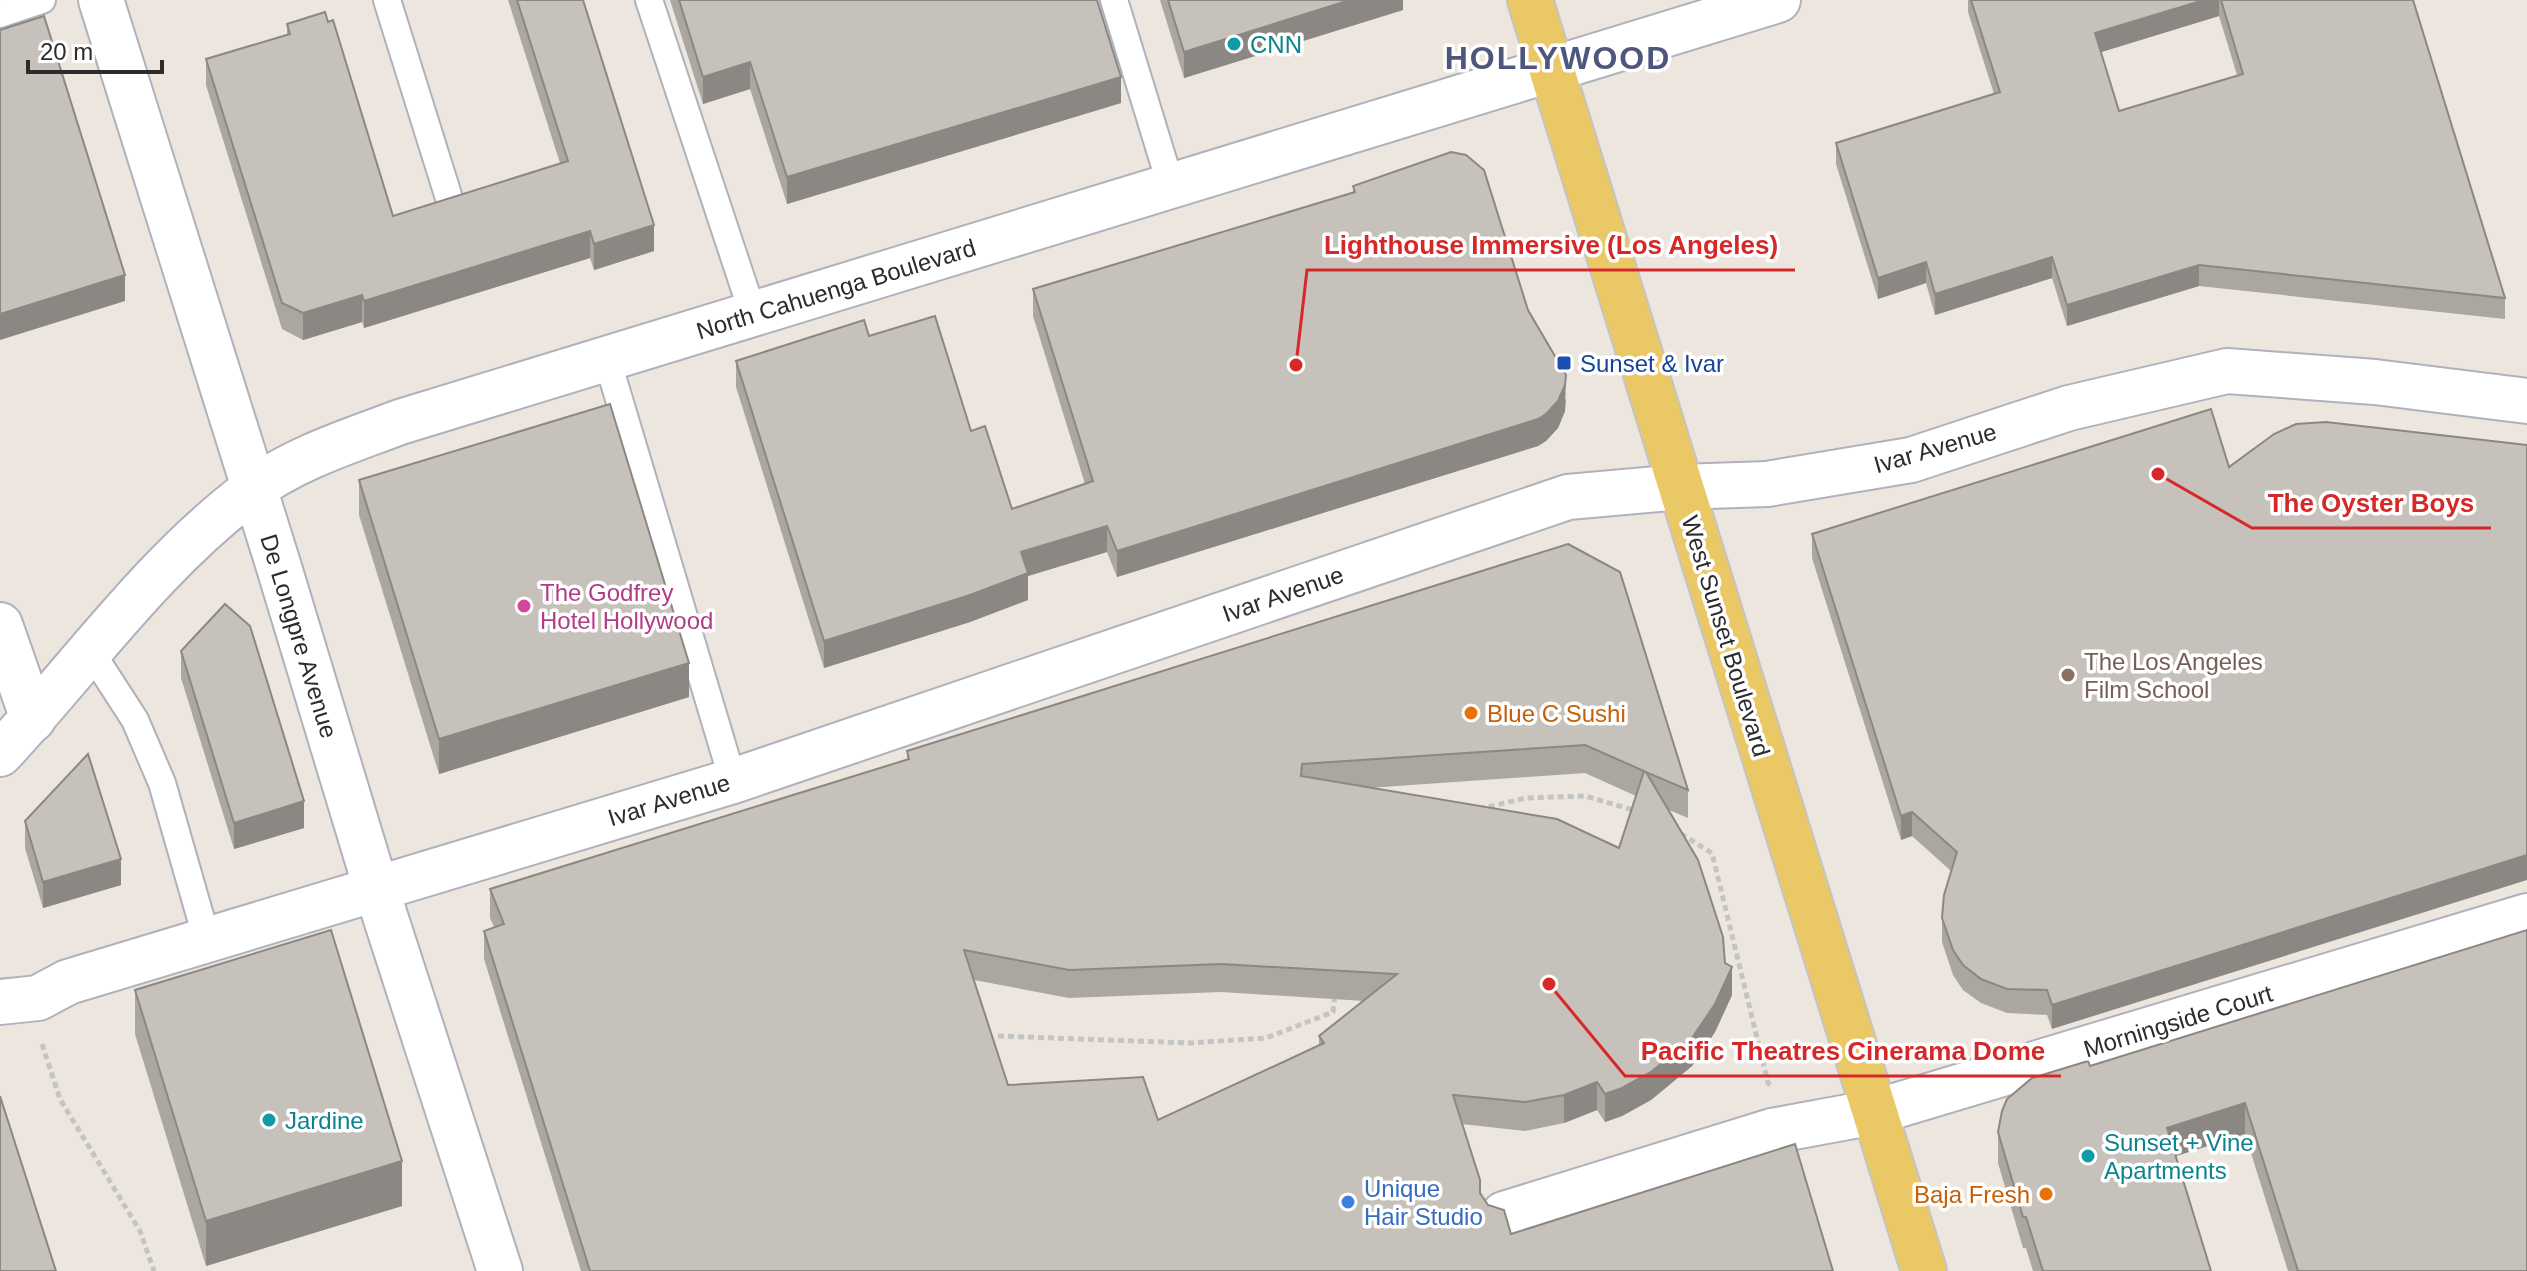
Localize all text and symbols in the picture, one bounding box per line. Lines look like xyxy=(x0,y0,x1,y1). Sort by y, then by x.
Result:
scale bar xyxy=(28,24,162,74)
place label: CNN xyxy=(1250,31,1302,58)
marker: CNN xyxy=(1225,35,1243,53)
text: 20 m xyxy=(40,38,93,65)
district label: HOLLYWOOD xyxy=(1445,40,1671,76)
callout: Lighthouse Immersive (Los Angeles) xyxy=(1307,220,1795,270)
text: Lighthouse Immersive (Los Angeles) xyxy=(1324,230,1778,260)
street label: North Cahuenga Boulevard xyxy=(693,234,979,344)
place label: Sunset & Ivar xyxy=(1580,350,1724,377)
marker: Sunset & Ivar xyxy=(1555,354,1573,372)
street label: Ivar Avenue xyxy=(1871,418,1999,478)
callout: The Oyster Boys xyxy=(2252,478,2491,528)
text: The Oyster Boys xyxy=(2268,488,2474,518)
street label: West Sunset Boulevard xyxy=(1676,512,1776,760)
street label: De Longpre Avenue xyxy=(255,531,343,741)
street label: Ivar Avenue xyxy=(1219,561,1347,627)
place label: The Godfrey Hotel Hollywood xyxy=(540,579,713,634)
marker: The Godfrey Hotel Hollywood xyxy=(515,597,533,615)
place label: The Los Angeles Film School xyxy=(2084,648,2263,703)
marker: The Los Angeles Film School xyxy=(2059,666,2077,684)
place label: Blue C Sushi xyxy=(1487,700,1626,727)
marker: Blue C Sushi xyxy=(1462,704,1480,722)
street label: Ivar Avenue xyxy=(605,769,733,831)
street label: Morningside Court xyxy=(2080,979,2276,1063)
callout: Pacific Theatres Cinerama Dome xyxy=(1625,1026,2061,1076)
text: Pacific Theatres Cinerama Dome xyxy=(1641,1036,2045,1066)
place label: Jardine xyxy=(285,1107,364,1134)
marker: Jardine xyxy=(260,1111,278,1129)
place label: Sunset + Vine Apartments xyxy=(2104,1129,2254,1184)
marker: Sunset + Vine Apartments xyxy=(2079,1147,2097,1165)
place label: Unique Hair Studio xyxy=(1364,1175,1483,1230)
place label: Baja Fresh xyxy=(1914,1181,2030,1208)
marker: Baja Fresh xyxy=(2037,1185,2055,1203)
marker: Unique Hair Studio xyxy=(1339,1193,1357,1211)

